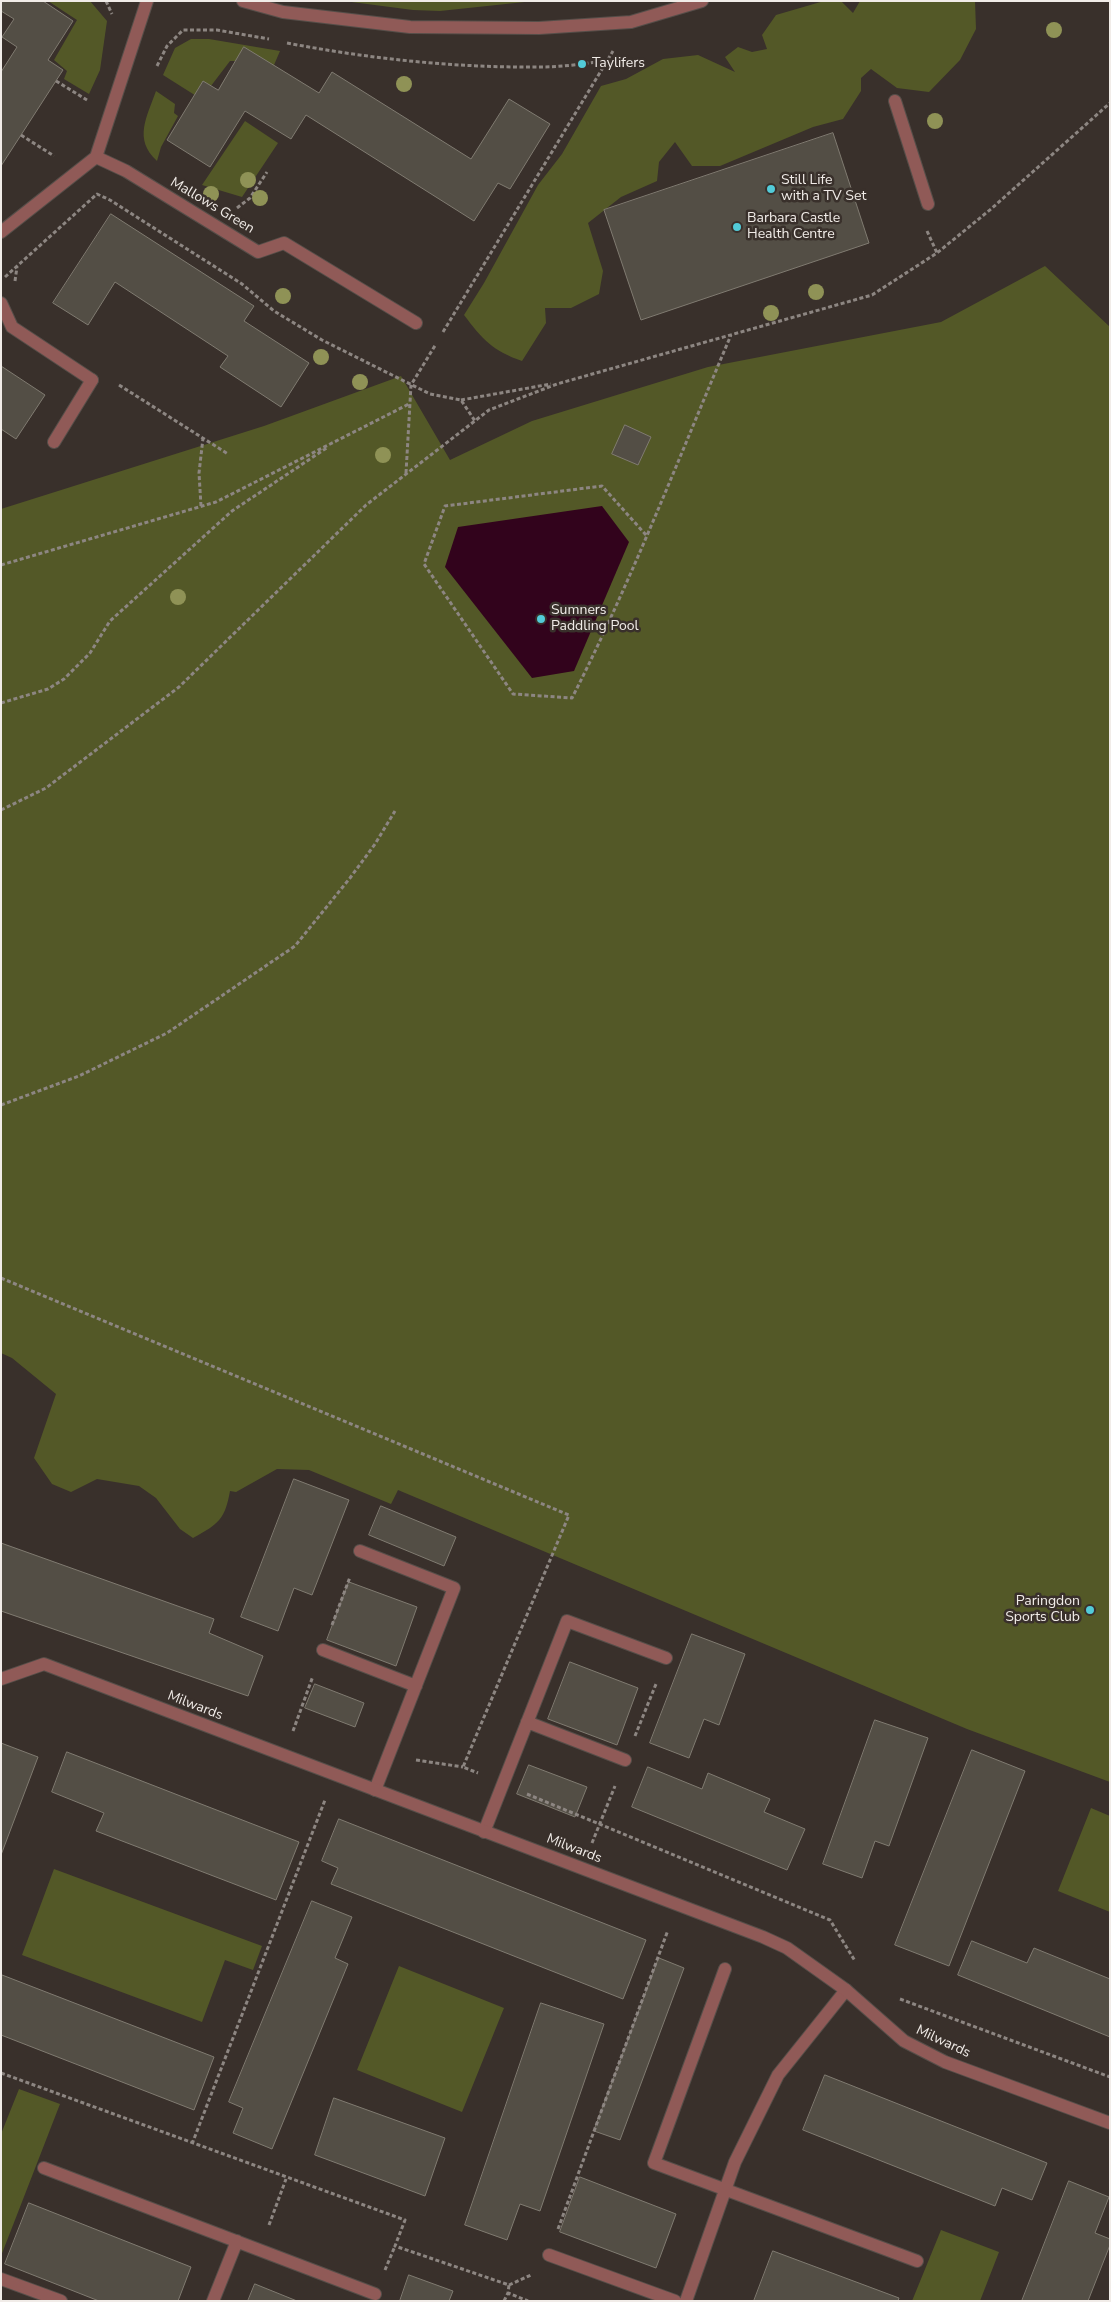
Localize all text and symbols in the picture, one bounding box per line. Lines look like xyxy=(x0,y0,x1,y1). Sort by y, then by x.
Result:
place label: Taylifers xyxy=(592,56,645,72)
marker: Taylifers xyxy=(576,58,588,70)
place label: Still Life with a TV Set xyxy=(781,173,866,206)
street label: Mallows Green xyxy=(167,174,257,238)
marker: Still Life with a TV Set xyxy=(765,183,777,195)
place label: Barbara Castle Health Centre xyxy=(747,211,840,243)
marker: Barbara Castle Health Centre xyxy=(731,221,743,233)
place label: Sumners Paddling Pool xyxy=(551,603,639,636)
marker: Sumners Paddling Pool xyxy=(535,613,547,625)
place label: Paringdon Sports Club xyxy=(1005,1594,1080,1626)
marker: Paringdon Sports Club xyxy=(1084,1604,1096,1616)
street label: Milwards xyxy=(165,1688,225,1724)
street label: Milwards xyxy=(544,1831,604,1867)
street label: Milwards xyxy=(913,2022,973,2062)

